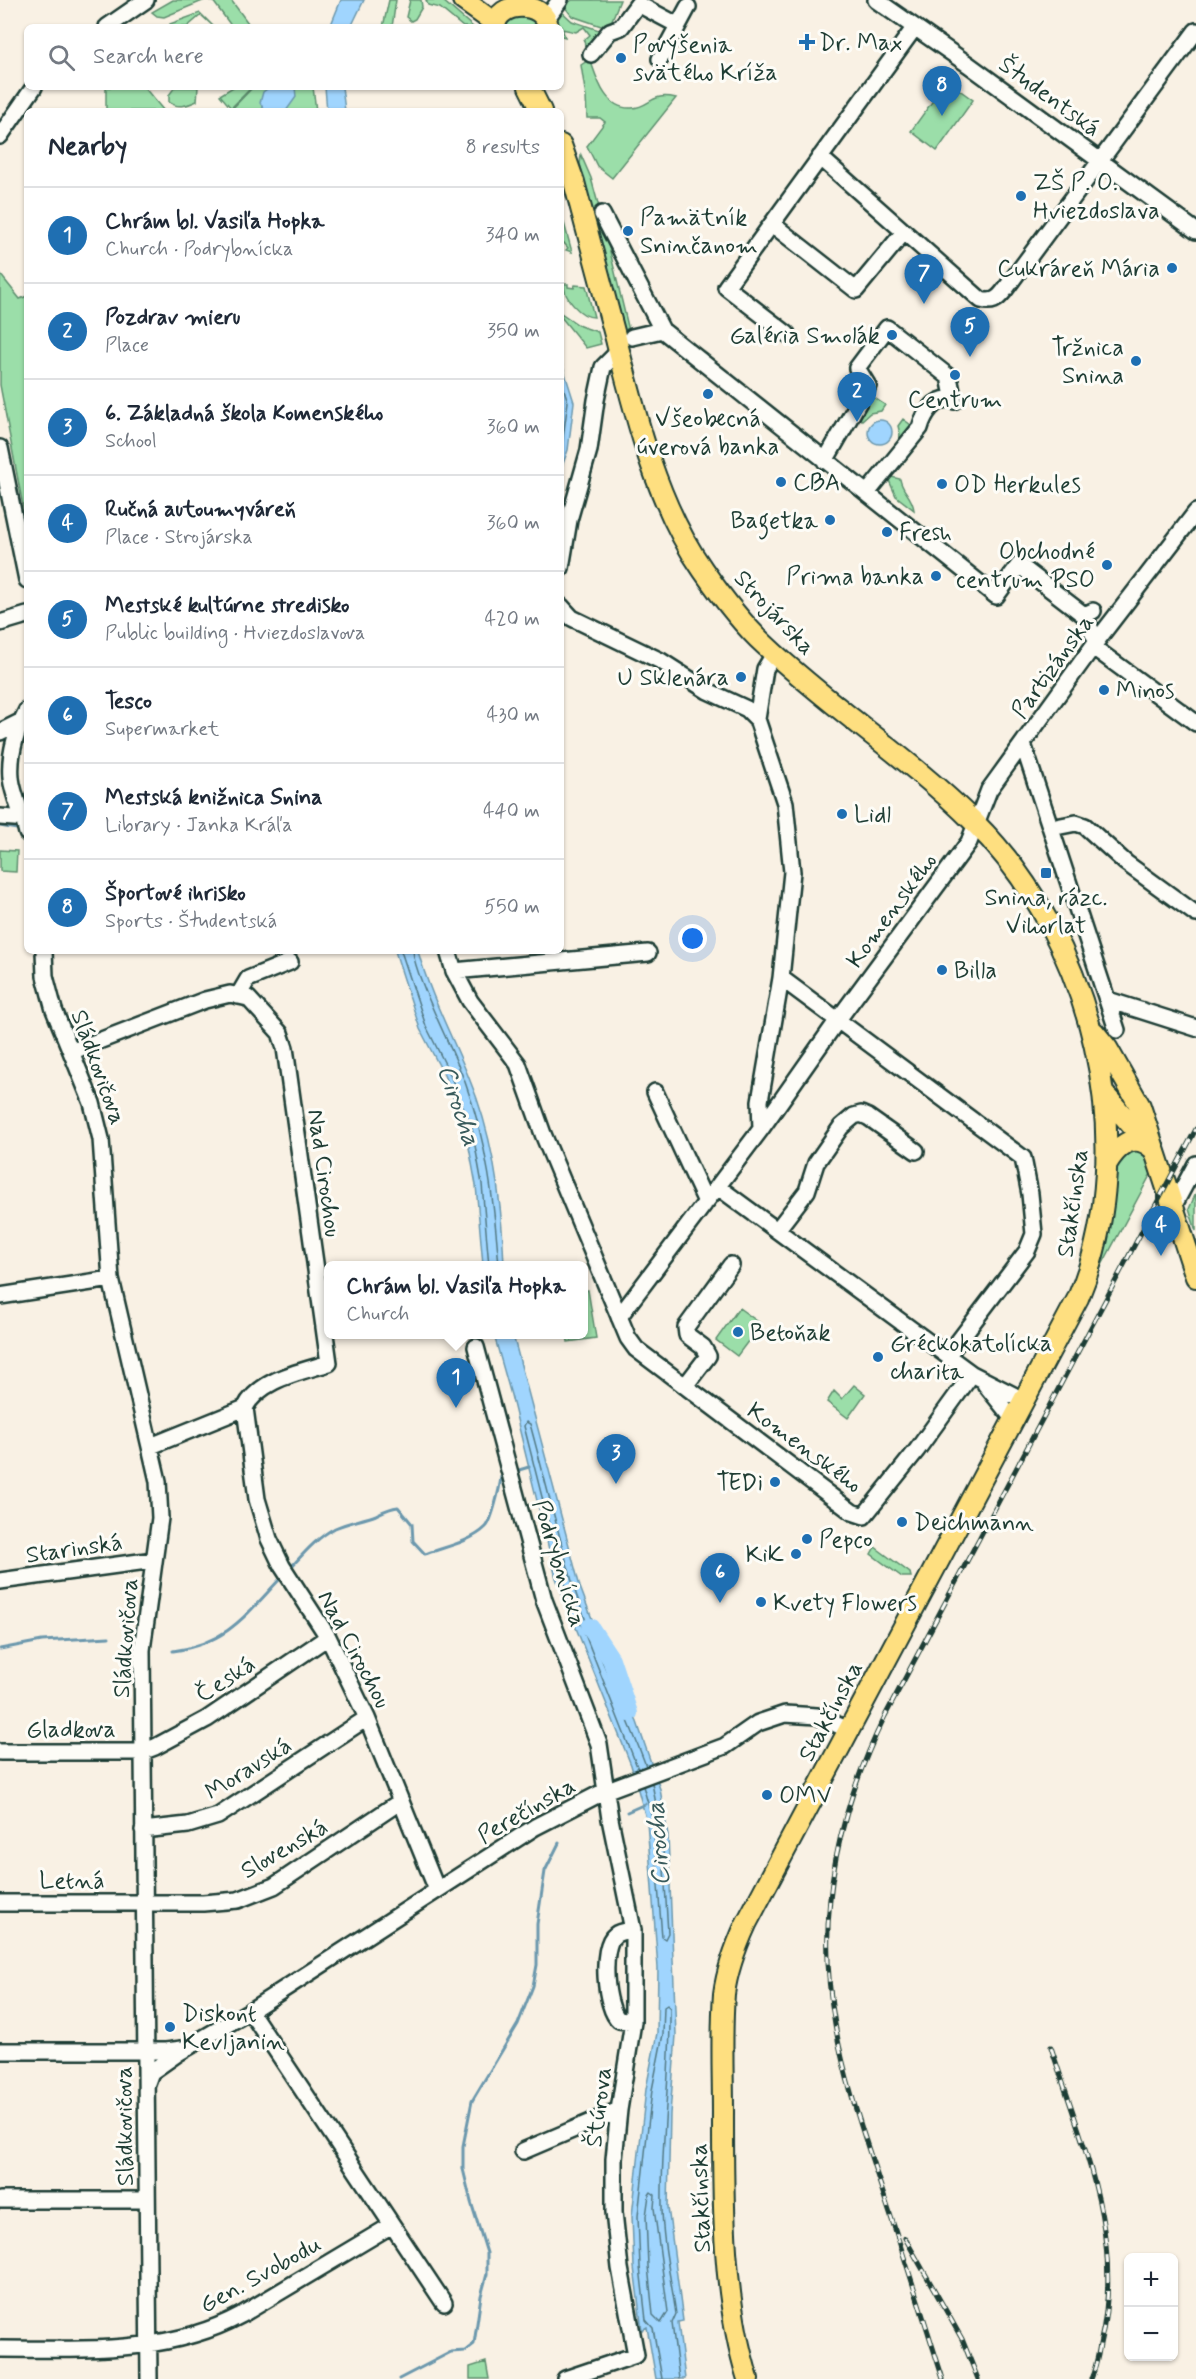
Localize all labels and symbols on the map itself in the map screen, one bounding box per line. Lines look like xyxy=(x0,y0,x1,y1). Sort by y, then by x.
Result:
place label: Dr. Max xyxy=(819,28,903,59)
place label: Povýšenia svätého Kríža xyxy=(633,30,778,89)
marker: Dr. Max xyxy=(800,35,814,49)
street label: Študentská xyxy=(992,50,1106,145)
marker: Povýšenia svätého Kríža xyxy=(614,51,628,65)
pin: 8 xyxy=(922,66,962,116)
place label: ZŠ P. O. Hviezdoslava xyxy=(1033,168,1160,227)
marker: ZŠ P. O. Hviezdoslava xyxy=(1014,189,1028,203)
place label: Pamätník Sninčanom xyxy=(640,203,758,262)
marker: Pamätník Sninčanom xyxy=(621,224,635,238)
pin: 7 xyxy=(904,254,944,304)
place label: Cukráreň Mária xyxy=(997,254,1160,285)
marker: Cukráreň Mária xyxy=(1165,261,1179,275)
pin: 5 xyxy=(950,308,990,357)
place label: Galéria Smolák xyxy=(729,321,880,352)
marker: Galéria Smolák xyxy=(885,328,899,342)
place label: Tržnica Snina xyxy=(1051,333,1124,392)
marker: Tržnica Snina xyxy=(1129,354,1143,368)
marker: Centrum xyxy=(948,368,962,382)
pin: 2 xyxy=(838,372,876,422)
place label: Centrum xyxy=(908,385,1002,416)
marker: Všeobecná úverová banka xyxy=(701,387,715,401)
place label: Všeobecná úverová banka xyxy=(637,404,779,463)
place label: CBA xyxy=(793,468,840,499)
place label: OD Herkules xyxy=(954,470,1081,501)
marker: CBA xyxy=(774,475,788,489)
marker: OD Herkules xyxy=(935,477,949,491)
place label: Bagetka xyxy=(731,506,819,540)
marker: Bagetka xyxy=(823,513,837,527)
place label: Fresh xyxy=(899,518,952,549)
marker: Fresh xyxy=(880,525,894,539)
place label: Obchodné centrum PSO xyxy=(956,537,1095,596)
marker: Obchodné centrum PSO xyxy=(1100,558,1114,572)
place label: Prima banka xyxy=(786,562,924,593)
street label: Strojárska xyxy=(726,564,821,662)
marker: Prima banka xyxy=(929,569,943,583)
street label: Partizánska xyxy=(1005,609,1102,725)
place label: U Sklenára xyxy=(618,663,729,694)
marker: U Sklenára xyxy=(734,670,748,684)
place label: Minos xyxy=(1116,676,1175,707)
marker: Minos xyxy=(1097,683,1111,697)
place label: Lidl xyxy=(854,800,891,831)
marker: Lidl xyxy=(835,807,849,821)
street label: Komenského xyxy=(840,847,945,975)
marker: Snina, rázc. Vihorlat xyxy=(1039,866,1053,880)
place label: Snina, rázc. Vihorlat xyxy=(984,883,1108,942)
your location xyxy=(678,924,707,953)
place label: Billa xyxy=(954,956,997,987)
marker: Billa xyxy=(935,963,949,977)
street label: Sládkovičova xyxy=(62,1006,133,1129)
water label: Cirocha xyxy=(428,1060,488,1151)
street label: Nad Cirochou xyxy=(299,1107,348,1239)
street label: Stakčínska xyxy=(1051,1147,1096,1260)
pin: 4 xyxy=(1142,1206,1180,1256)
place label: Betoňak xyxy=(750,1318,831,1349)
marker: Betoňak xyxy=(731,1325,745,1339)
place label: Gréckokatolícka charita xyxy=(890,1329,1052,1388)
marker: Gréckokatolícka charita xyxy=(871,1350,885,1364)
pin: 1 xyxy=(436,1358,476,1408)
street label: Komenského xyxy=(740,1396,868,1501)
pin: 3 xyxy=(596,1434,636,1484)
place label: TEDi xyxy=(716,1468,763,1499)
marker: TEDi xyxy=(768,1475,782,1489)
street label: Podrybnícka xyxy=(525,1496,593,1631)
place label: Deichmann xyxy=(914,1508,1034,1539)
marker: Deichmann xyxy=(895,1515,909,1529)
place label: Pepco xyxy=(819,1525,873,1556)
street label: Starinská xyxy=(24,1527,124,1572)
marker: Pepco xyxy=(800,1532,814,1546)
place label: KiK xyxy=(745,1540,784,1571)
marker: KiK xyxy=(789,1547,803,1561)
pin: 6 xyxy=(700,1554,740,1603)
street label: Sládkovičova xyxy=(107,1577,146,1699)
street label: Nad Cirochou xyxy=(310,1585,398,1714)
place label: Kvety Flowers xyxy=(773,1588,917,1619)
marker: Kvety Flowers xyxy=(754,1595,768,1609)
street label: Česká xyxy=(190,1649,262,1711)
street label: Stakčínska xyxy=(792,1656,871,1767)
street label: Gladkova xyxy=(26,1715,116,1746)
street label: Moravská xyxy=(200,1731,298,1808)
street label: Perečínska xyxy=(472,1771,581,1852)
place label: OMV xyxy=(779,1781,832,1812)
marker: OMV xyxy=(760,1788,774,1802)
water label: Cirocha xyxy=(639,1801,679,1887)
street label: Slovenská xyxy=(235,1812,334,1887)
street label: Letná xyxy=(39,1866,105,1897)
place label: Diskont Kevljanin xyxy=(182,1999,285,2058)
marker: Diskont Kevljanin xyxy=(163,2020,177,2034)
street label: Štúrova xyxy=(579,2065,620,2149)
street label: Sládkovičova xyxy=(109,2066,142,2186)
street label: Stakčínska xyxy=(684,2143,719,2253)
street label: Gen. Svobodu xyxy=(195,2229,327,2321)

